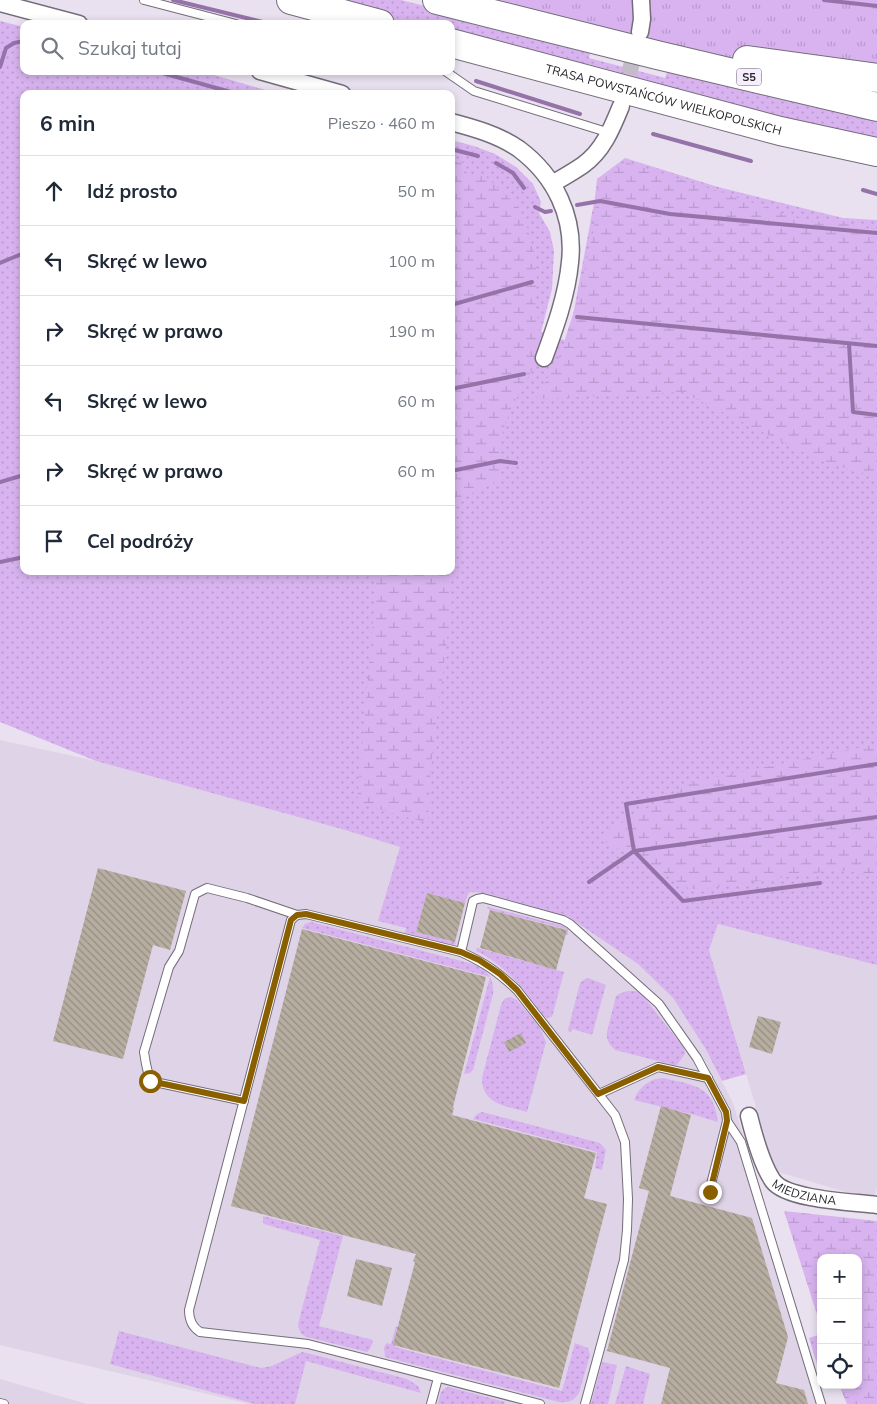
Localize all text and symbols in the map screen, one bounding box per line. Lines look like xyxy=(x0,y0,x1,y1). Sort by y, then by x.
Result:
search box xyxy=(20,20,455,75)
icon: search xyxy=(38,34,66,62)
text: Szukaj tutaj xyxy=(78,36,181,60)
street label: TRASA POWSTAŃCÓW WIELKOPOLSKICH xyxy=(544,61,784,138)
road number: S5 xyxy=(736,68,762,86)
text: 6 min xyxy=(40,110,95,136)
text: Pieszo · 460 m xyxy=(328,113,435,133)
icon: ahead xyxy=(40,177,68,205)
text: Idź prosto xyxy=(87,179,178,203)
text: 50 m xyxy=(398,181,435,201)
icon: left xyxy=(40,247,68,275)
text: Skręć w lewo xyxy=(87,249,207,273)
text: 100 m xyxy=(388,251,435,271)
icon: right xyxy=(40,317,68,345)
text: Skręć w prawo xyxy=(87,319,223,343)
text: 190 m xyxy=(388,321,435,341)
icon: left xyxy=(40,387,68,415)
text: Skręć w lewo xyxy=(87,389,207,413)
text: 60 m xyxy=(398,391,435,411)
icon: right xyxy=(40,457,68,485)
text: Skręć w prawo xyxy=(87,459,223,483)
text: 60 m xyxy=(398,461,435,481)
icon: arrive xyxy=(40,527,68,555)
text: Cel podróży xyxy=(87,529,193,553)
route start xyxy=(139,1070,162,1093)
street label: MIEDZIANA xyxy=(769,1176,837,1208)
route end xyxy=(699,1181,722,1204)
map controls xyxy=(817,1254,862,1389)
button: + xyxy=(817,1254,862,1299)
button: − xyxy=(817,1299,862,1344)
button: locate xyxy=(817,1344,862,1389)

